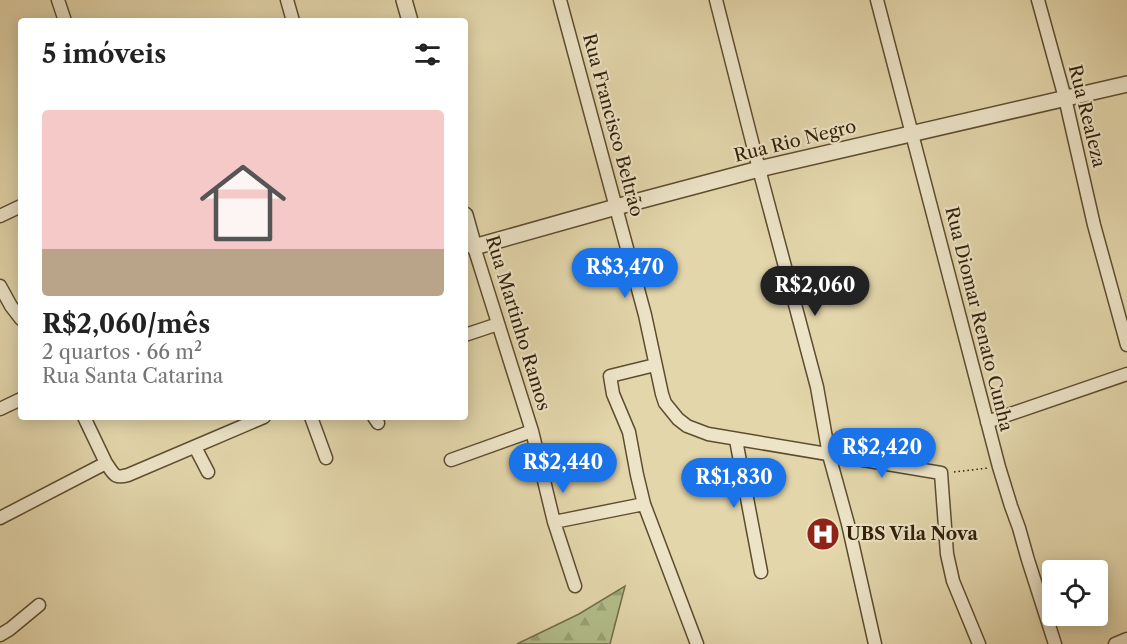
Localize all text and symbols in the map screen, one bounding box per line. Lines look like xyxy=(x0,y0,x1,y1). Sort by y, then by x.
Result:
street label: Rua Francisco Beltrão xyxy=(578,31,648,219)
text: 5 imóveis xyxy=(42,38,166,70)
icon: filters xyxy=(411,38,444,71)
street label: Rua Realeza xyxy=(1064,62,1111,170)
street label: Rua Rio Negro xyxy=(732,115,858,167)
icon: home xyxy=(189,149,297,257)
street label: Rua Diomar Renato Cunha xyxy=(940,204,1018,434)
street label: Rua Martinho Ramos xyxy=(481,233,555,413)
pin: R$3,470 xyxy=(570,248,680,299)
text: R$3,470 xyxy=(586,255,664,279)
pin: R$2,060 xyxy=(760,266,870,317)
text: R$2,060 xyxy=(774,273,856,297)
text: R$2,060/mês xyxy=(42,308,210,340)
text: 2 quartos · 66 m² xyxy=(42,340,202,364)
text: Rua Santa Catarina xyxy=(42,364,223,388)
pin: R$2,420 xyxy=(827,428,937,479)
text: R$2,420 xyxy=(842,435,922,459)
pin: R$2,440 xyxy=(508,443,618,494)
text: R$2,440 xyxy=(523,450,603,474)
pin: R$1,830 xyxy=(679,458,789,509)
text: R$1,830 xyxy=(695,465,773,489)
hospital icon: UBS Vila Nova xyxy=(805,516,841,552)
place label: UBS Vila Nova xyxy=(846,523,979,545)
map controls xyxy=(1042,560,1108,626)
button: locate xyxy=(1042,560,1108,626)

